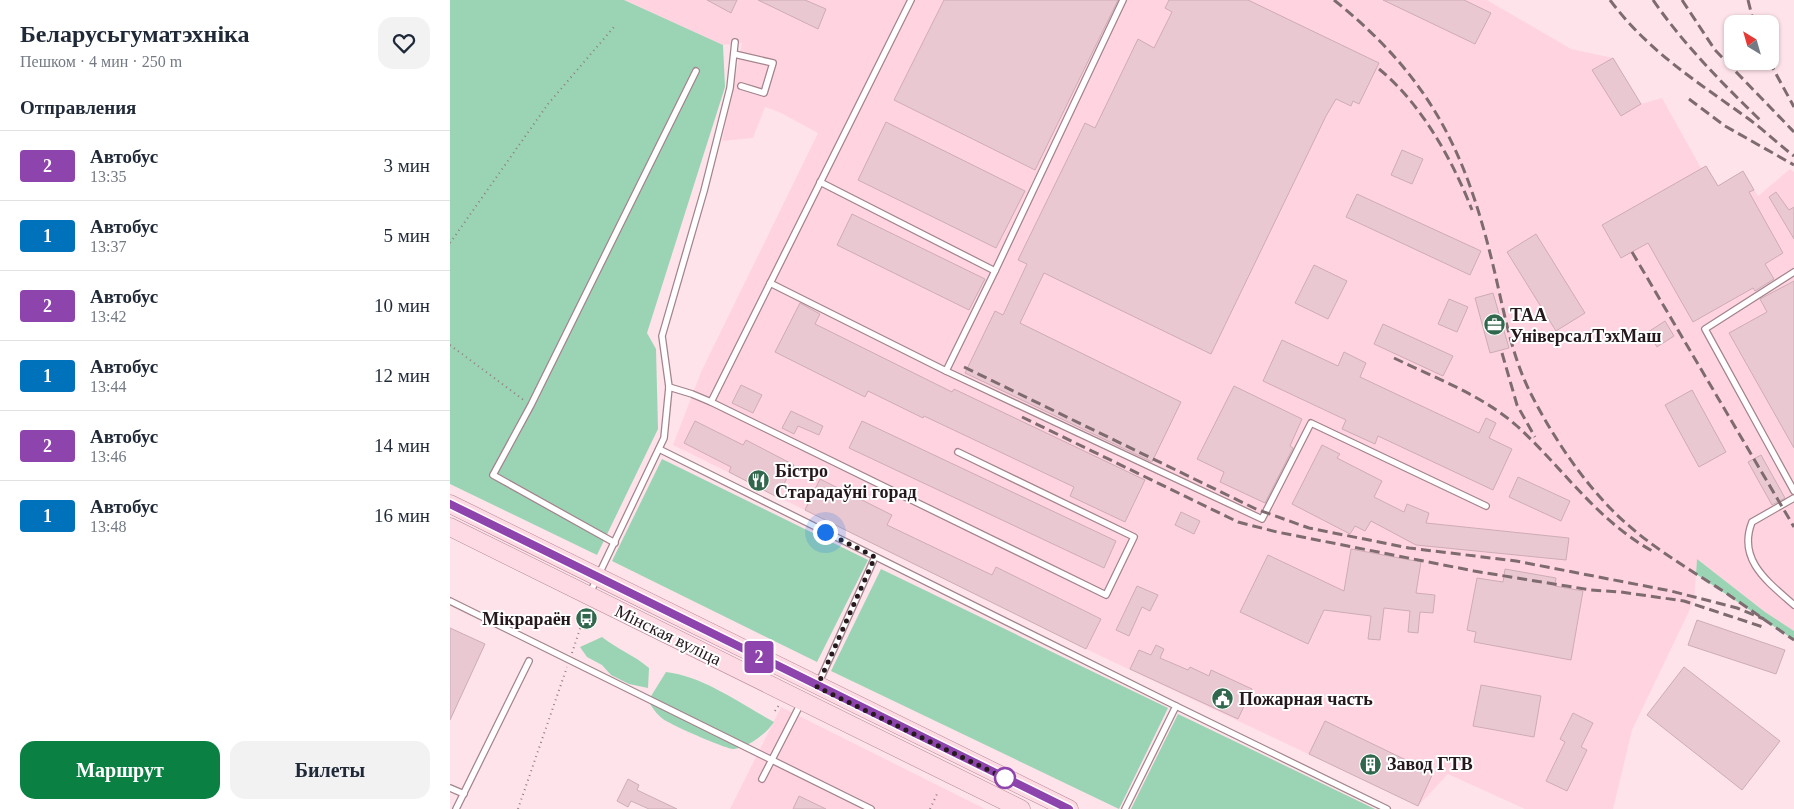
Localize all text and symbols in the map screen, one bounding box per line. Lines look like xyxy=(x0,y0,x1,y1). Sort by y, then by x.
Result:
north arrow xyxy=(1724,15,1779,70)
map controls xyxy=(1724,15,1779,70)
button: heart xyxy=(378,17,430,69)
text: Беларусьгуматэхніка xyxy=(20,21,250,47)
text: Пешком · 4 мин · 250 m xyxy=(20,53,182,70)
text: Отправления xyxy=(20,97,136,118)
text: Автобус xyxy=(90,146,158,167)
text: 3 мин xyxy=(383,155,430,176)
text: 2 xyxy=(43,156,52,176)
text: 13:35 xyxy=(90,168,126,185)
text: Автобус xyxy=(90,216,158,237)
text: 5 мин xyxy=(383,225,430,246)
text: 1 xyxy=(43,226,52,246)
text: 13:37 xyxy=(90,238,126,255)
text: Автобус xyxy=(90,286,158,307)
text: 10 мин xyxy=(374,295,430,316)
text: 2 xyxy=(43,296,52,316)
place label: ТАА УніверсалТэхМаш xyxy=(1510,305,1662,346)
text: 13:42 xyxy=(90,308,126,325)
office icon: ТАА УніверсалТэхМаш xyxy=(1482,313,1506,337)
text: Автобус xyxy=(90,356,158,377)
text: 12 мин xyxy=(374,365,430,386)
text: 1 xyxy=(43,366,52,386)
text: 13:44 xyxy=(90,378,126,395)
text: Автобус xyxy=(90,426,158,447)
text: 14 мин xyxy=(374,435,430,456)
text: 2 xyxy=(43,436,52,456)
text: 13:46 xyxy=(90,448,126,465)
place label: Бістро Старадаўні горад xyxy=(775,461,917,502)
restaurant icon: Бістро Старадаўні горад xyxy=(747,469,771,493)
text: Автобус xyxy=(90,496,158,517)
text: 16 мин xyxy=(374,505,430,526)
text: 1 xyxy=(43,506,52,526)
text: 13:48 xyxy=(90,518,126,535)
your location xyxy=(813,520,838,545)
street label: Мінская вуліца xyxy=(612,601,724,669)
bus stop icon: Мікрараён xyxy=(575,607,599,631)
place label: Мікрараён xyxy=(482,609,571,629)
line badge: 2 xyxy=(743,641,775,673)
text: 2 xyxy=(755,647,764,667)
public building icon: Пожарная часть xyxy=(1211,687,1235,711)
place label: Пожарная часть xyxy=(1239,689,1373,709)
button: Маршрут xyxy=(20,741,220,799)
button: Билеты xyxy=(230,741,430,799)
building icon: Завод ГТВ xyxy=(1359,752,1383,776)
place label: Завод ГТВ xyxy=(1387,754,1473,774)
unlabelled marker xyxy=(994,767,1016,789)

